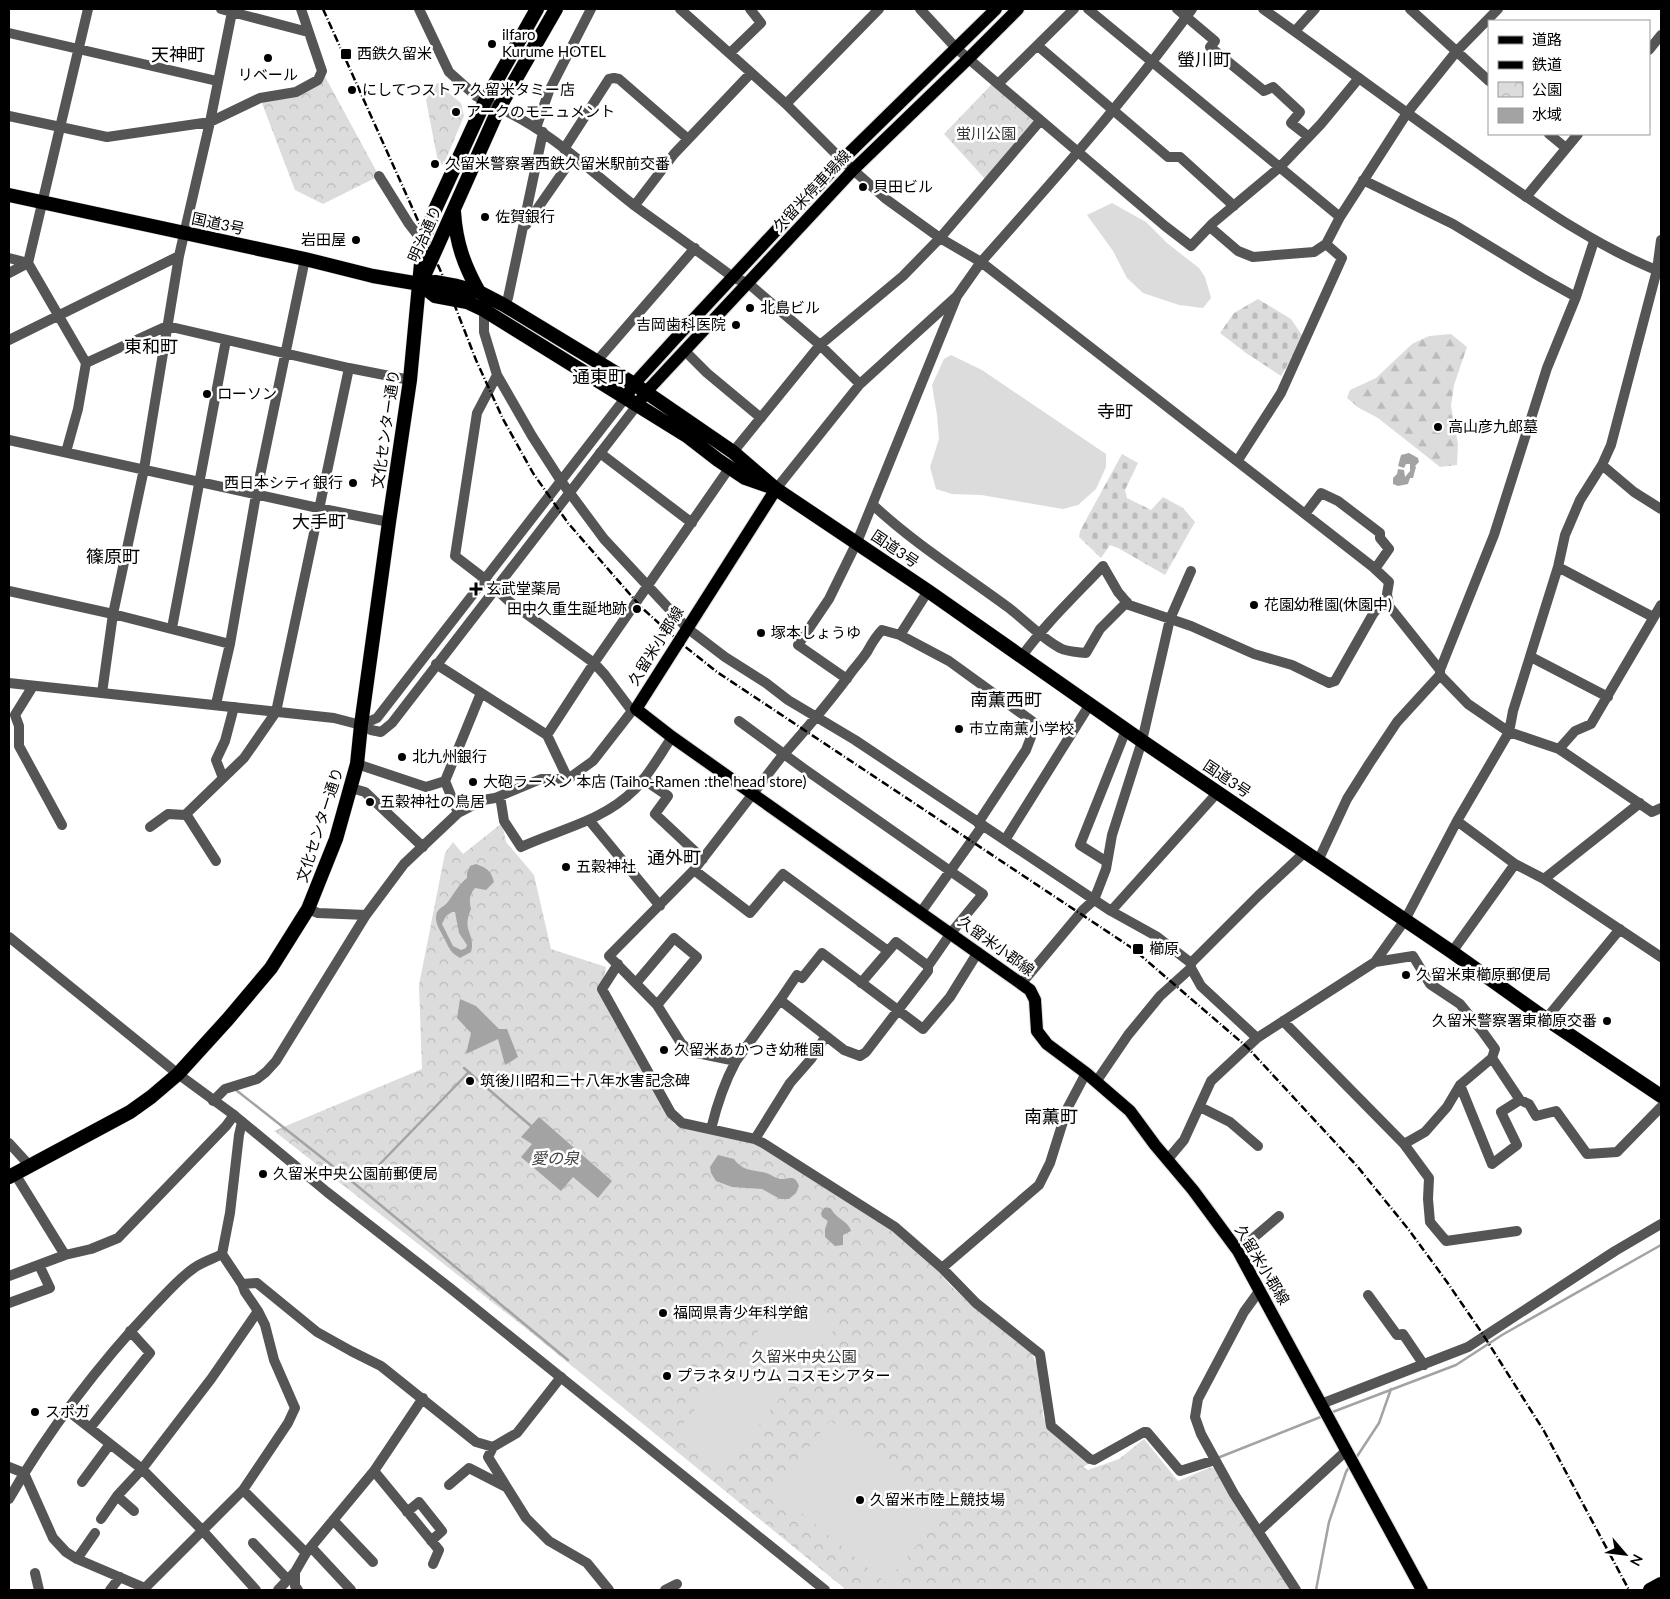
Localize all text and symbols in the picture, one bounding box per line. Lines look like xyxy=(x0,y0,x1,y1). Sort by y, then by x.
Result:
legend xyxy=(1488,20,1650,135)
place label: ilfaro Kurume HOTEL xyxy=(502,25,606,60)
text: 道路 xyxy=(1532,30,1562,48)
marker: ilfaro Kurume HOTEL xyxy=(486,38,498,50)
district label: 天神町 xyxy=(151,43,205,65)
place label: 西鉄久留米 xyxy=(357,44,432,62)
marker: 西鉄久留米 xyxy=(339,47,353,61)
district label: 螢川町 xyxy=(1177,48,1231,70)
marker: リベール xyxy=(262,52,274,64)
text: 鉄道 xyxy=(1532,55,1562,73)
place label: リベール xyxy=(238,65,298,83)
place label: にしてつストア 久留米タミー店 xyxy=(362,80,575,98)
text: 公園 xyxy=(1532,80,1562,98)
marker: にしてつストア 久留米タミー店 xyxy=(346,84,358,96)
place label: アークのモニュメント xyxy=(466,102,615,120)
text: 水域 xyxy=(1532,105,1562,123)
marker: アークのモニュメント xyxy=(450,106,462,118)
park label: 蛍川公園 xyxy=(956,124,1016,142)
street label: 久留米停車場線 xyxy=(769,146,854,235)
place label: 久留米警察署西鉄久留米駅前交番 xyxy=(445,154,670,172)
marker: 久留米警察署西鉄久留米駅前交番 xyxy=(429,158,441,170)
place label: 貝田ビル xyxy=(873,177,933,195)
marker: 貝田ビル xyxy=(857,181,869,193)
street label: 明治通り xyxy=(404,203,445,265)
place label: 佐賀銀行 xyxy=(495,207,555,225)
street label: 国道3号 xyxy=(190,209,246,237)
marker: 佐賀銀行 xyxy=(479,211,491,223)
place label: 岩田屋 xyxy=(301,230,346,248)
marker: 岩田屋 xyxy=(350,234,362,246)
place label: 北島ビル xyxy=(760,298,820,316)
marker: 北島ビル xyxy=(744,302,756,314)
place label: 吉岡歯科医院 xyxy=(636,315,726,333)
marker: 吉岡歯科医院 xyxy=(730,319,742,331)
district label: 東和町 xyxy=(124,335,178,357)
district label: 通東町 xyxy=(572,365,626,387)
street label: 文化センター通り xyxy=(368,368,402,490)
place label: ローソン xyxy=(217,384,277,402)
marker: ローソン xyxy=(201,388,213,400)
district label: 寺町 xyxy=(1097,400,1133,422)
place label: 高山彦九郎墓 xyxy=(1448,417,1538,435)
marker: 高山彦九郎墓 xyxy=(1432,421,1444,433)
place label: 西日本シティ銀行 xyxy=(224,473,343,491)
marker: 西日本シティ銀行 xyxy=(347,477,359,489)
district label: 大手町 xyxy=(292,510,346,532)
street label: 国道3号 xyxy=(868,526,923,571)
district label: 篠原町 xyxy=(86,545,140,567)
place label: 玄武堂薬局 xyxy=(486,579,561,597)
marker: 玄武堂薬局 xyxy=(470,583,482,595)
place label: 花園幼稚園(休園中) xyxy=(1264,595,1392,613)
place label: 田中久重生誕地跡 xyxy=(507,599,627,617)
marker: 花園幼稚園(休園中) xyxy=(1248,599,1260,611)
street label: 久留米小郡線 xyxy=(624,603,687,688)
marker: 田中久重生誕地跡 xyxy=(631,603,643,615)
place label: 塚本しょうゆ xyxy=(771,623,861,641)
marker: 塚本しょうゆ xyxy=(755,627,767,639)
district label: 南薫西町 xyxy=(970,688,1042,710)
place label: 市立南薫小学校 xyxy=(969,719,1074,737)
marker: 市立南薫小学校 xyxy=(953,723,965,735)
place label: 北九州銀行 xyxy=(412,747,487,765)
marker: 北九州銀行 xyxy=(396,751,408,763)
street label: 国道3号 xyxy=(1200,756,1255,801)
street label: 文化センター通り xyxy=(292,765,346,885)
place label: 大砲ラーメン 本店 (Taiho-Ramen :the head store) xyxy=(483,772,807,790)
marker: 大砲ラーメン 本店 (Taiho-Ramen :the head store) xyxy=(467,776,479,788)
place label: 五穀神社の鳥居 xyxy=(380,792,485,810)
marker: 五穀神社の鳥居 xyxy=(364,796,376,808)
district label: 通外町 xyxy=(647,846,701,868)
place label: 五穀神社 xyxy=(576,857,636,875)
marker: 五穀神社 xyxy=(560,861,572,873)
street label: 久留米小郡線 xyxy=(955,911,1038,979)
place label: 櫛原 xyxy=(1149,939,1179,957)
marker: 櫛原 xyxy=(1131,942,1145,956)
place label: 久留米東櫛原郵便局 xyxy=(1416,965,1551,983)
marker: 久留米東櫛原郵便局 xyxy=(1400,969,1412,981)
place label: 久留米警察署東櫛原交番 xyxy=(1432,1011,1597,1029)
marker: 久留米警察署東櫛原交番 xyxy=(1601,1015,1613,1027)
place label: 久留米あかつき幼稚園 xyxy=(674,1040,824,1058)
marker: 久留米あかつき幼稚園 xyxy=(658,1044,670,1056)
place label: 筑後川昭和二十八年水害記念碑 xyxy=(480,1071,690,1089)
marker: 筑後川昭和二十八年水害記念碑 xyxy=(464,1075,476,1087)
district label: 南薫町 xyxy=(1024,1105,1078,1127)
water label: 愛の泉 xyxy=(531,1148,580,1167)
place label: 久留米中央公園前郵便局 xyxy=(273,1164,438,1182)
marker: 久留米中央公園前郵便局 xyxy=(257,1168,269,1180)
street label: 久留米小郡線 xyxy=(1232,1221,1294,1308)
place label: 福岡県青少年科学館 xyxy=(673,1303,808,1321)
marker: 福岡県青少年科学館 xyxy=(657,1307,669,1319)
park label: 久留米中央公園 xyxy=(751,1347,857,1365)
place label: プラネタリウム コスモシアター xyxy=(677,1366,891,1384)
marker: プラネタリウム コスモシアター xyxy=(661,1370,673,1382)
place label: スポガ xyxy=(45,1402,90,1420)
marker: スポガ xyxy=(29,1406,41,1418)
place label: 久留米市陸上競技場 xyxy=(870,1490,1005,1508)
marker: 久留米市陸上競技場 xyxy=(854,1494,866,1506)
north arrow xyxy=(1600,1529,1650,1579)
text: N xyxy=(1627,1552,1647,1569)

